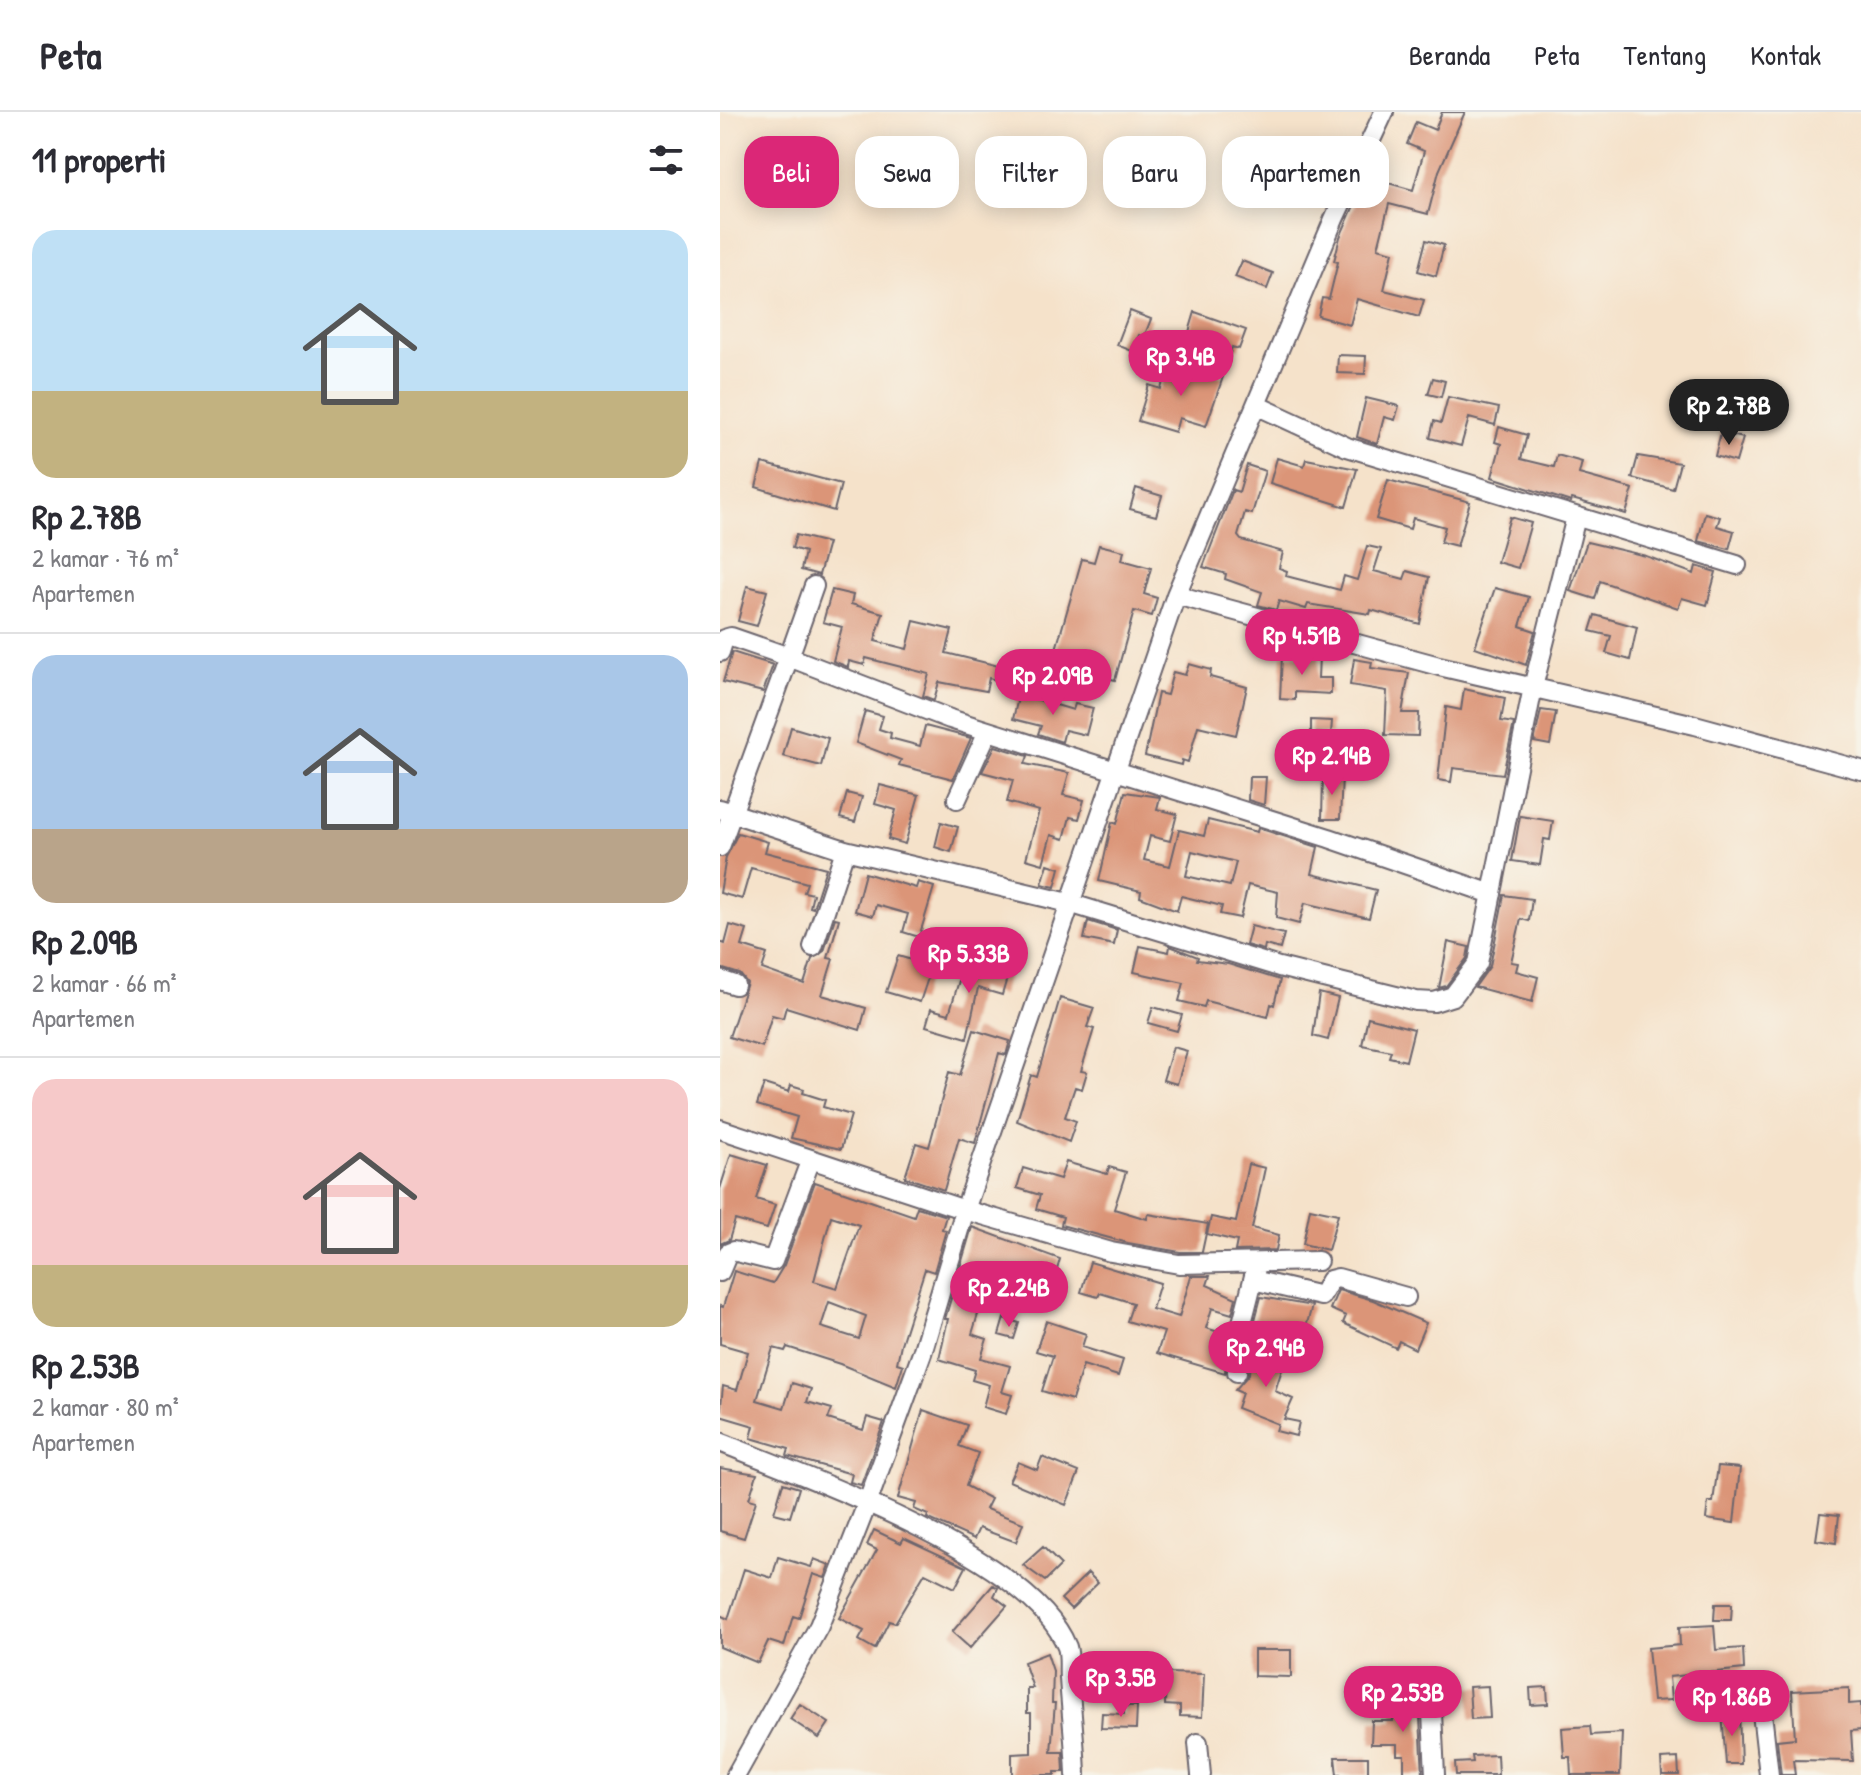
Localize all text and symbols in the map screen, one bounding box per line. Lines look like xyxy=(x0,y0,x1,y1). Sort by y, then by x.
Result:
text: Peta xyxy=(40,29,101,81)
text: Beranda xyxy=(1409,36,1490,74)
text: Peta xyxy=(1534,36,1580,74)
text: Tentang xyxy=(1624,36,1706,74)
text: Kontak xyxy=(1750,36,1821,74)
chip: Beli xyxy=(744,136,839,208)
chip: Sewa xyxy=(855,136,959,208)
chip: Filter xyxy=(975,136,1087,208)
chip: Baru xyxy=(1103,136,1206,208)
chip: Apartemen xyxy=(1222,136,1389,208)
text: 11 properti xyxy=(32,137,166,183)
icon: filters xyxy=(644,138,688,182)
icon: home xyxy=(288,282,432,426)
pin: Rp 3.4B xyxy=(1107,330,1255,398)
text: Rp 3.4B xyxy=(1146,338,1216,373)
pin: Rp 2.78B xyxy=(1646,379,1812,447)
text: Rp 2.78B xyxy=(1687,387,1771,422)
text: Rp 2.78B xyxy=(32,494,142,540)
text: 2 kamar · 76 m² xyxy=(32,540,179,575)
text: Apartemen xyxy=(32,575,135,610)
pin: Rp 4.51B xyxy=(1219,609,1385,677)
text: Rp 4.51B xyxy=(1263,617,1341,652)
pin: Rp 2.09B xyxy=(970,649,1136,717)
text: Rp 2.09B xyxy=(1012,657,1094,692)
icon: home xyxy=(288,707,432,851)
pin: Rp 2.14B xyxy=(1249,729,1415,797)
text: Rp 2.14B xyxy=(1292,737,1372,772)
text: Rp 2.09B xyxy=(32,919,138,965)
pin: Rp 5.33B xyxy=(886,927,1052,995)
text: Rp 5.33B xyxy=(928,935,1010,970)
text: 2 kamar · 66 m² xyxy=(32,965,177,1000)
text: Apartemen xyxy=(32,1000,135,1035)
icon: home xyxy=(288,1131,432,1275)
pin: Rp 2.24B xyxy=(926,1261,1092,1329)
text: Rp 2.24B xyxy=(968,1269,1050,1304)
pin: Rp 2.94B xyxy=(1183,1321,1349,1389)
text: Rp 2.94B xyxy=(1226,1329,1306,1364)
text: Rp 2.53B xyxy=(32,1343,140,1389)
text: 2 kamar · 80 m² xyxy=(32,1389,179,1424)
text: Apartemen xyxy=(32,1424,135,1459)
pin: Rp 3.5B xyxy=(1047,1651,1195,1719)
text: Rp 3.5B xyxy=(1086,1659,1156,1694)
pin: Rp 2.53B xyxy=(1320,1666,1486,1734)
pin: Rp 1.86B xyxy=(1649,1670,1815,1738)
text: Rp 2.53B xyxy=(1362,1674,1444,1709)
text: Rp 1.86B xyxy=(1693,1678,1771,1713)

